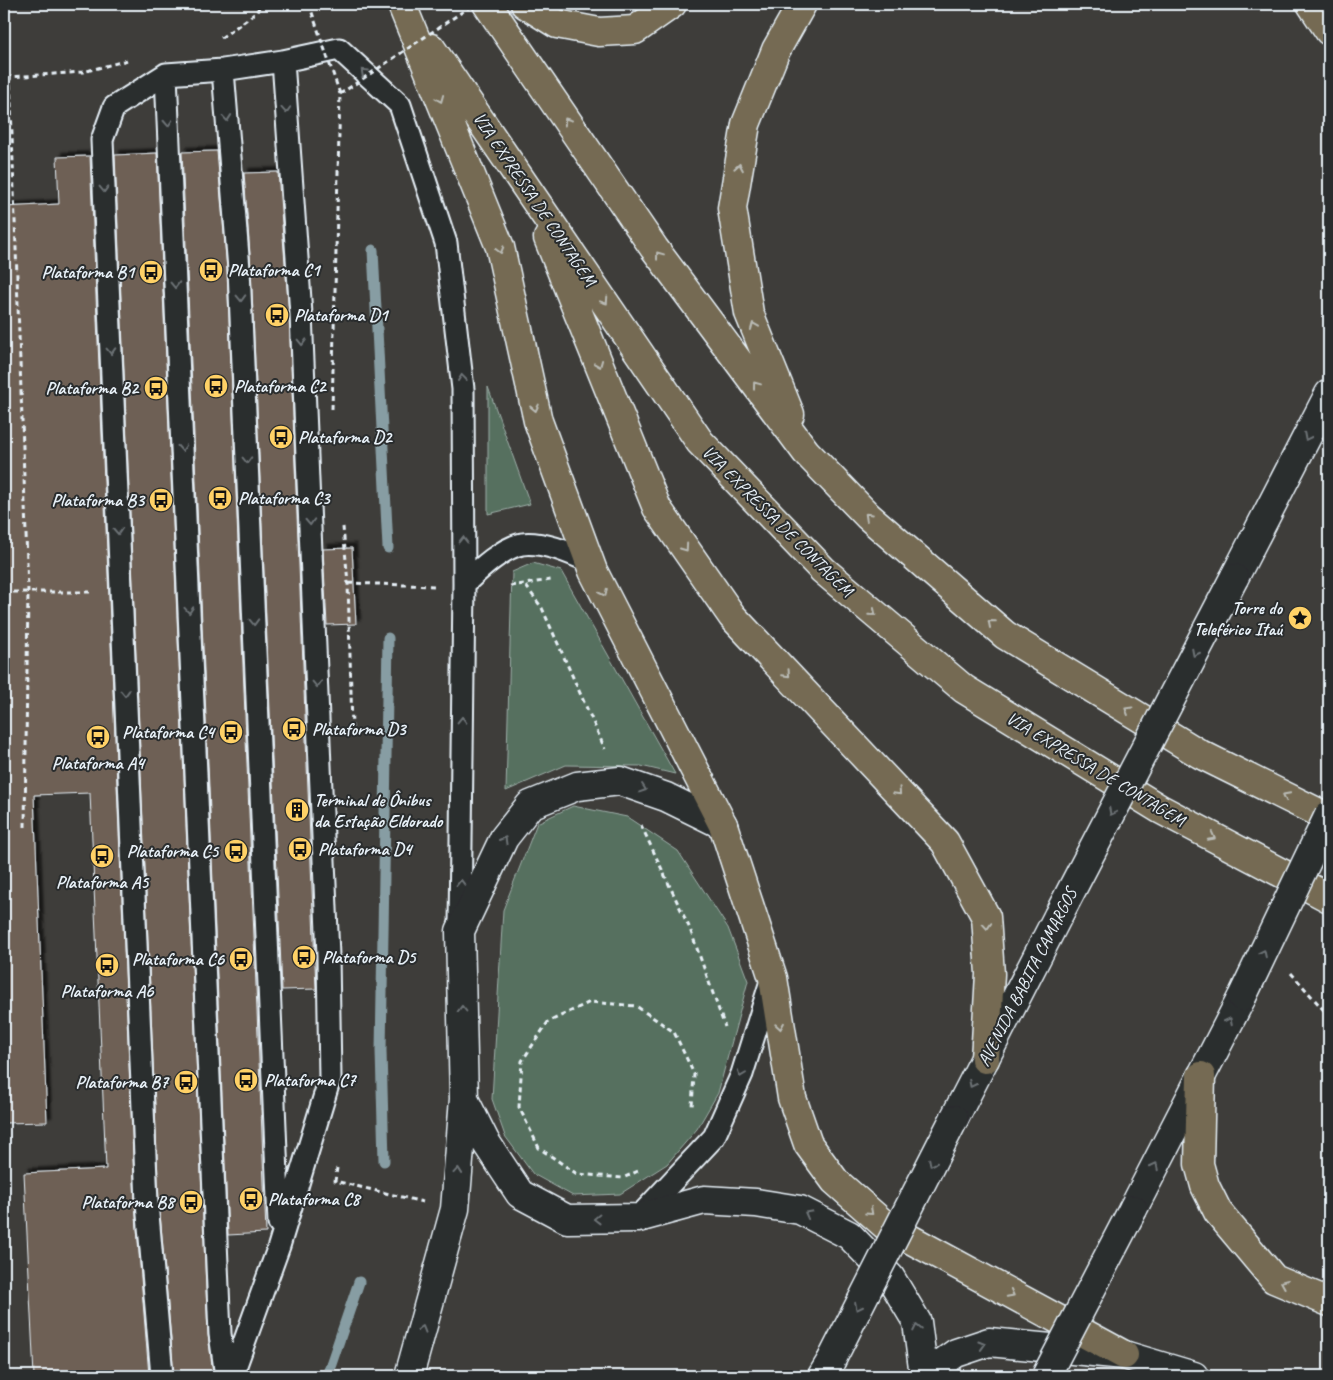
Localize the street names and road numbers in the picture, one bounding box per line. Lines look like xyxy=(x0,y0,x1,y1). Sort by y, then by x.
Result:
street label: VIA EXPRESSA DE CONTAGEM xyxy=(469,108,602,291)
street label: VIA EXPRESSA DE CONTAGEM xyxy=(698,441,859,602)
street label: VIA EXPRESSA DE CONTAGEM xyxy=(1002,707,1190,832)
street label: AVENIDA BABITA CAMARGOS xyxy=(972,882,1083,1070)

